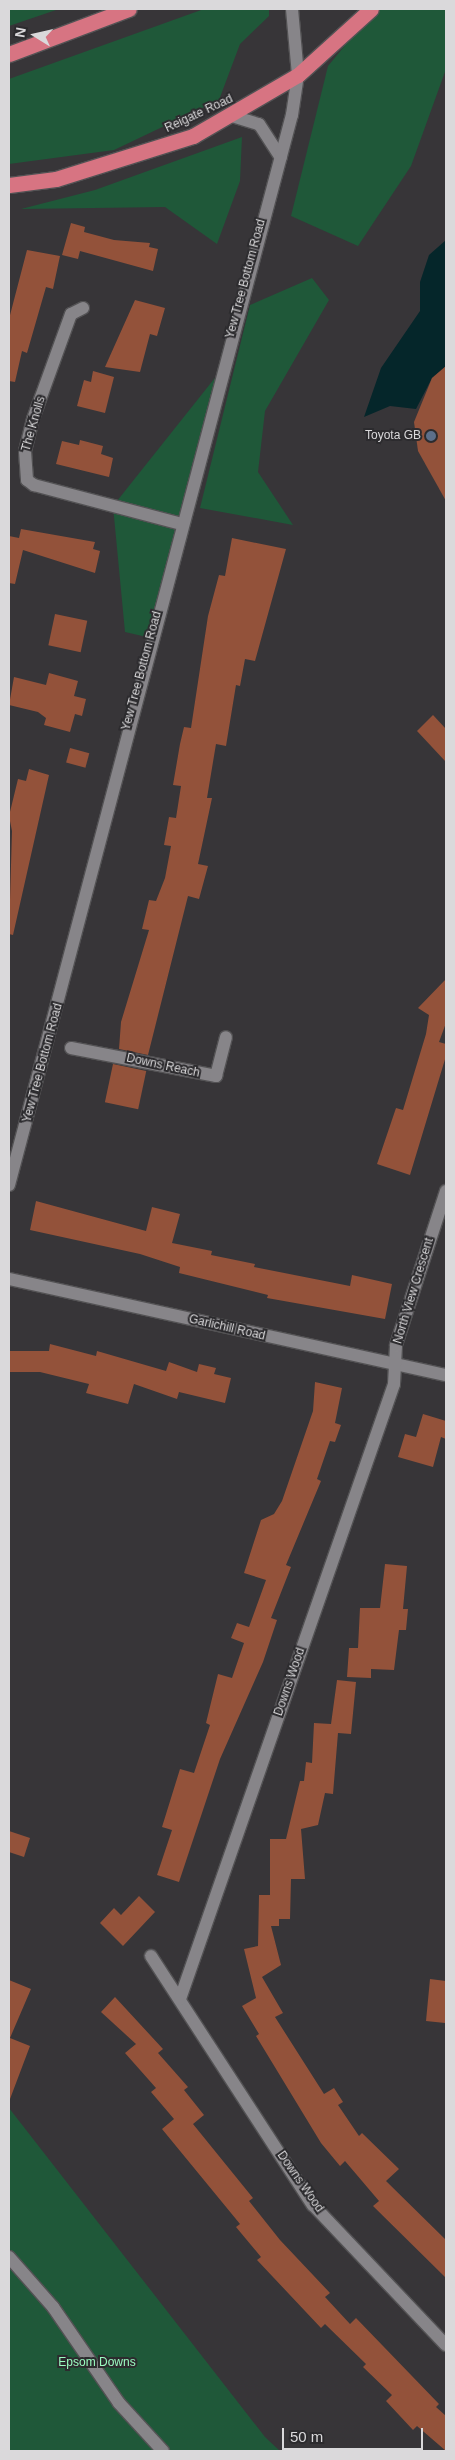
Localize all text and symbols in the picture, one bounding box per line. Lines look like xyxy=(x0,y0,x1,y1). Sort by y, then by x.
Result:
north arrow xyxy=(10,10,60,60)
text: N xyxy=(11,26,29,39)
street label: Reigate Road xyxy=(163,92,235,136)
street label: Yew Tree Bottom Road xyxy=(223,218,269,340)
street label: The Knolls xyxy=(19,395,49,453)
place label: Toyota GB xyxy=(365,429,421,443)
marker: Toyota GB xyxy=(425,430,437,442)
street label: Yew Tree Bottom Road xyxy=(119,610,165,732)
street label: Yew Tree Bottom Road xyxy=(20,1002,66,1124)
street label: Downs Reach xyxy=(125,1051,201,1081)
street label: North View Crescent xyxy=(391,1236,437,1346)
street label: Garlichill Road xyxy=(187,1312,267,1344)
street label: Downs Wood xyxy=(272,1646,308,1718)
street label: Downs Wood xyxy=(274,2149,326,2215)
park label: Epsom Downs xyxy=(58,2356,136,2370)
scale bar xyxy=(285,2418,426,2450)
text: 50 m xyxy=(290,2428,323,2445)

